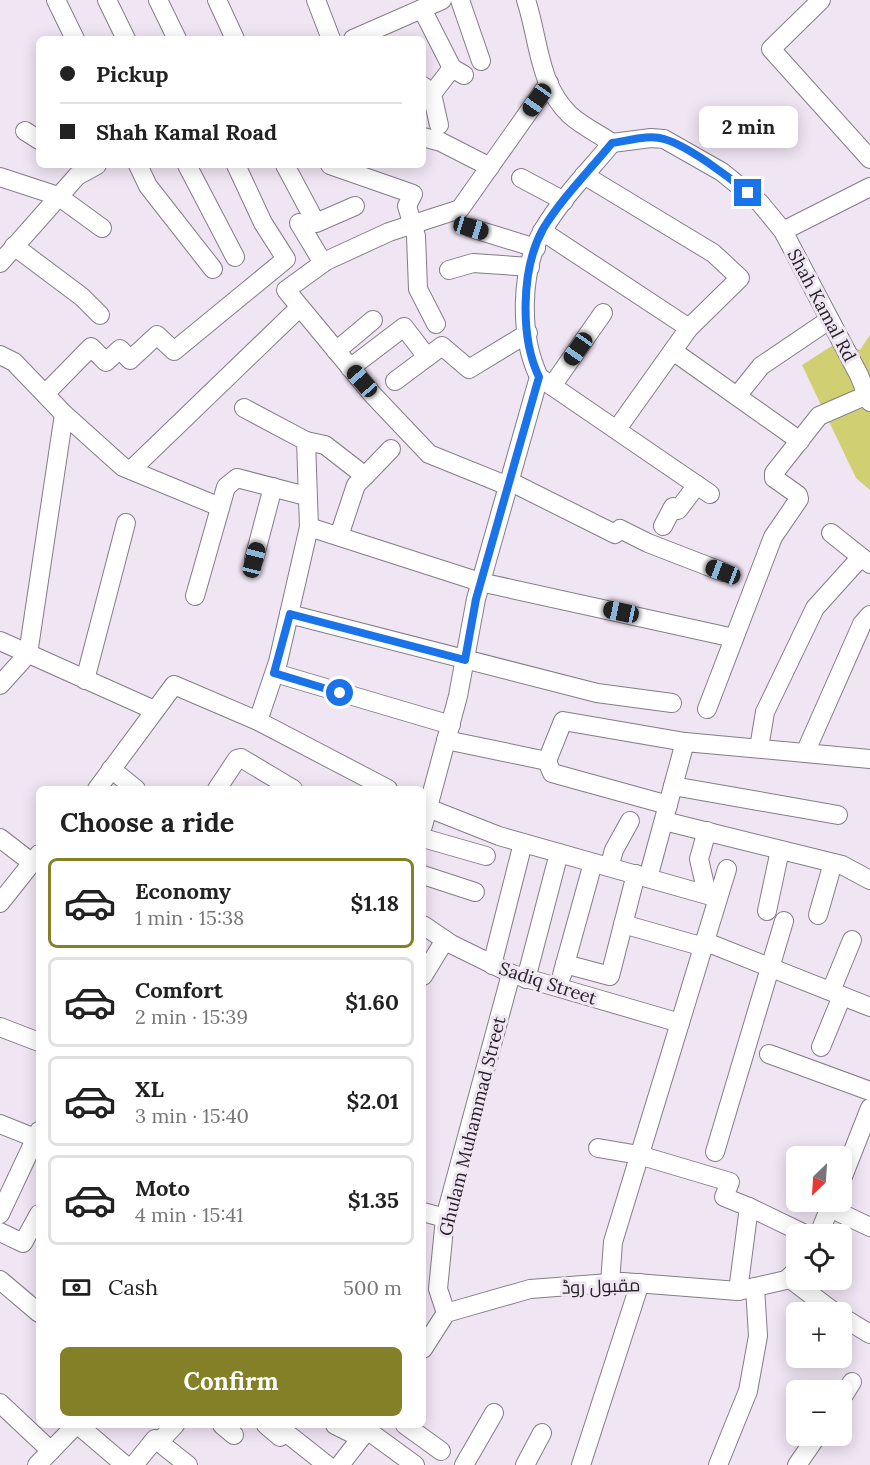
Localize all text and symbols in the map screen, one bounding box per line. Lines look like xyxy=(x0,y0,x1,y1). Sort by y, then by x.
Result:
text: Pickup xyxy=(96,60,169,88)
car xyxy=(519,80,555,120)
callout: 2 min xyxy=(698,106,798,148)
text: 2 min xyxy=(722,114,775,139)
text: Shah Kamal Road xyxy=(96,118,277,146)
route end xyxy=(734,179,761,206)
car xyxy=(451,214,491,242)
street label: Shah Kamal Rd xyxy=(783,245,861,365)
car xyxy=(560,329,596,369)
car xyxy=(343,362,381,400)
car xyxy=(241,540,267,580)
car xyxy=(703,557,743,587)
car xyxy=(602,599,640,625)
route start xyxy=(326,679,353,706)
text: Choose a ride xyxy=(60,805,234,839)
icon: car xyxy=(63,876,117,930)
text: Economy xyxy=(135,877,231,905)
text: $1.18 xyxy=(350,889,399,917)
text: 1 min · 15:38 xyxy=(135,905,244,930)
street label: Sadiq Street xyxy=(496,956,600,1010)
icon: car xyxy=(63,975,117,1029)
text: Comfort xyxy=(135,976,223,1004)
text: $1.60 xyxy=(345,988,399,1016)
text: 2 min · 15:39 xyxy=(135,1004,248,1029)
street label: Ghulam Muhammad Street xyxy=(434,1014,510,1238)
icon: car xyxy=(63,1074,117,1128)
text: XL xyxy=(135,1075,164,1103)
text: $2.01 xyxy=(347,1087,399,1115)
text: 3 min · 15:40 xyxy=(135,1103,249,1128)
north arrow xyxy=(786,1146,852,1212)
map controls xyxy=(786,1146,852,1446)
icon: car xyxy=(63,1173,117,1227)
text: Moto xyxy=(135,1174,190,1202)
text: $1.35 xyxy=(348,1186,399,1214)
text: 4 min · 15:41 xyxy=(135,1202,244,1227)
button: locate xyxy=(786,1224,852,1290)
icon: cash xyxy=(60,1271,93,1304)
text: Cash xyxy=(108,1273,158,1301)
street label: مقبول روڈ xyxy=(561,1273,641,1299)
text: 500 m xyxy=(343,1275,402,1300)
button: + xyxy=(786,1302,852,1368)
button: Confirm xyxy=(60,1347,402,1416)
button: − xyxy=(786,1380,852,1446)

